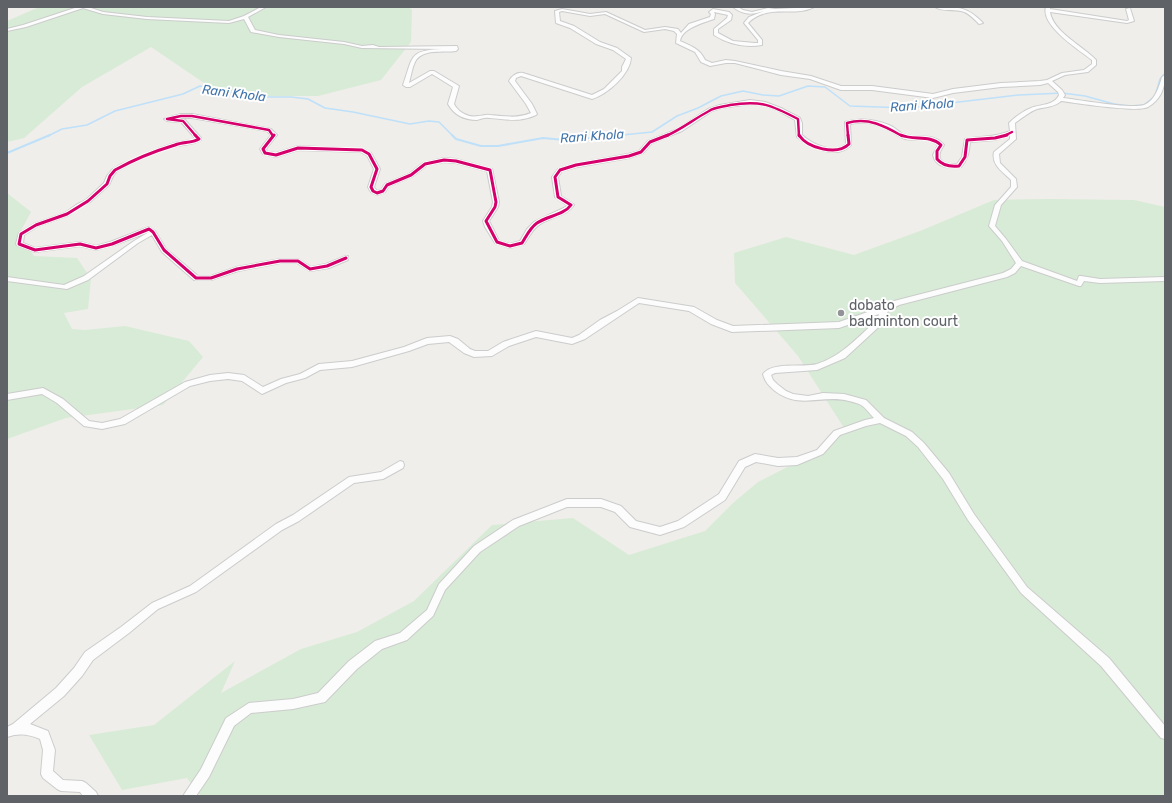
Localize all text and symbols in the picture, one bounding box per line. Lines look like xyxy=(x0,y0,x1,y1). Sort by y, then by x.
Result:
water label: Rani Khola xyxy=(201,82,267,104)
water label: Rani Khola xyxy=(889,95,955,115)
water label: Rani Khola xyxy=(559,126,625,146)
place label: dobato badminton court xyxy=(849,297,959,330)
marker: dobato badminton court xyxy=(836,308,846,318)

